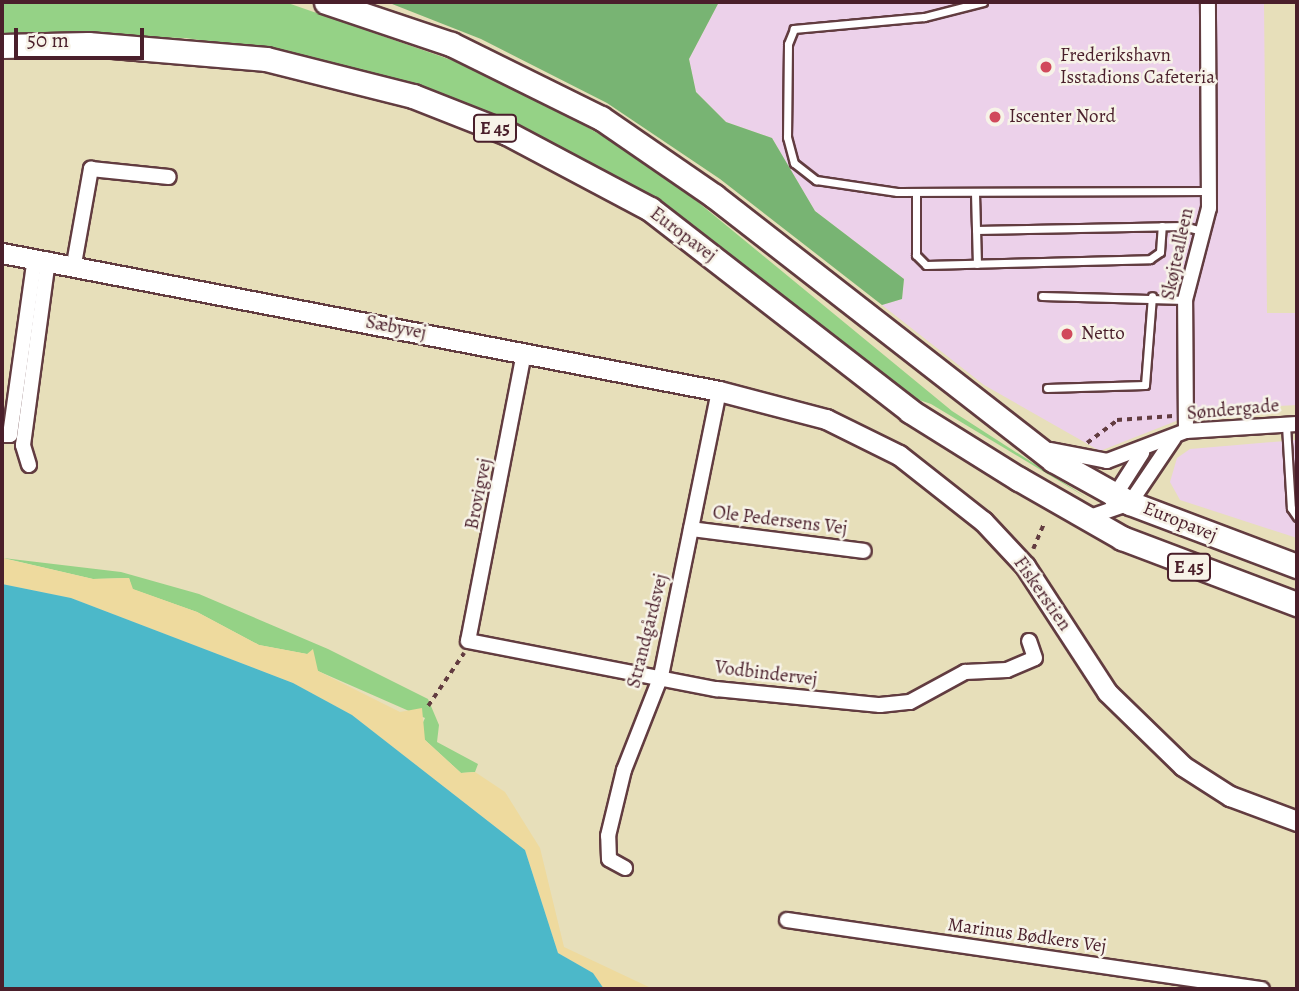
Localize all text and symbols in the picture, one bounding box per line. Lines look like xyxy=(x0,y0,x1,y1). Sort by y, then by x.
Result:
scale bar xyxy=(18,14,147,58)
text: 50 m xyxy=(27,26,69,54)
place label: Frederikshavn Isstadions Cafeteria xyxy=(1060,45,1215,89)
marker: Frederikshavn Isstadions Cafeteria xyxy=(1038,59,1054,75)
place label: Iscenter Nord xyxy=(1009,106,1116,128)
marker: Iscenter Nord xyxy=(987,109,1003,125)
road number: E 45 xyxy=(472,113,518,142)
street label: Europavej xyxy=(645,203,721,267)
street label: Skøjtealleen xyxy=(1157,206,1199,302)
street label: Sæbyvej xyxy=(364,311,428,345)
place label: Netto xyxy=(1081,323,1125,345)
marker: Netto xyxy=(1059,326,1075,342)
street label: Søndergade xyxy=(1186,395,1280,425)
street label: Brovigvej xyxy=(461,456,497,532)
street label: Europavej xyxy=(1140,497,1220,547)
street label: Ole Pedersens Vej xyxy=(711,501,849,541)
street label: Fiskerstien xyxy=(1008,552,1076,636)
road number: E 45 xyxy=(1166,552,1212,582)
street label: Strandgårdsvej xyxy=(623,571,673,691)
street label: Vodbindervej xyxy=(714,656,818,692)
street label: Marinus Bødkers Vej xyxy=(946,914,1108,958)

